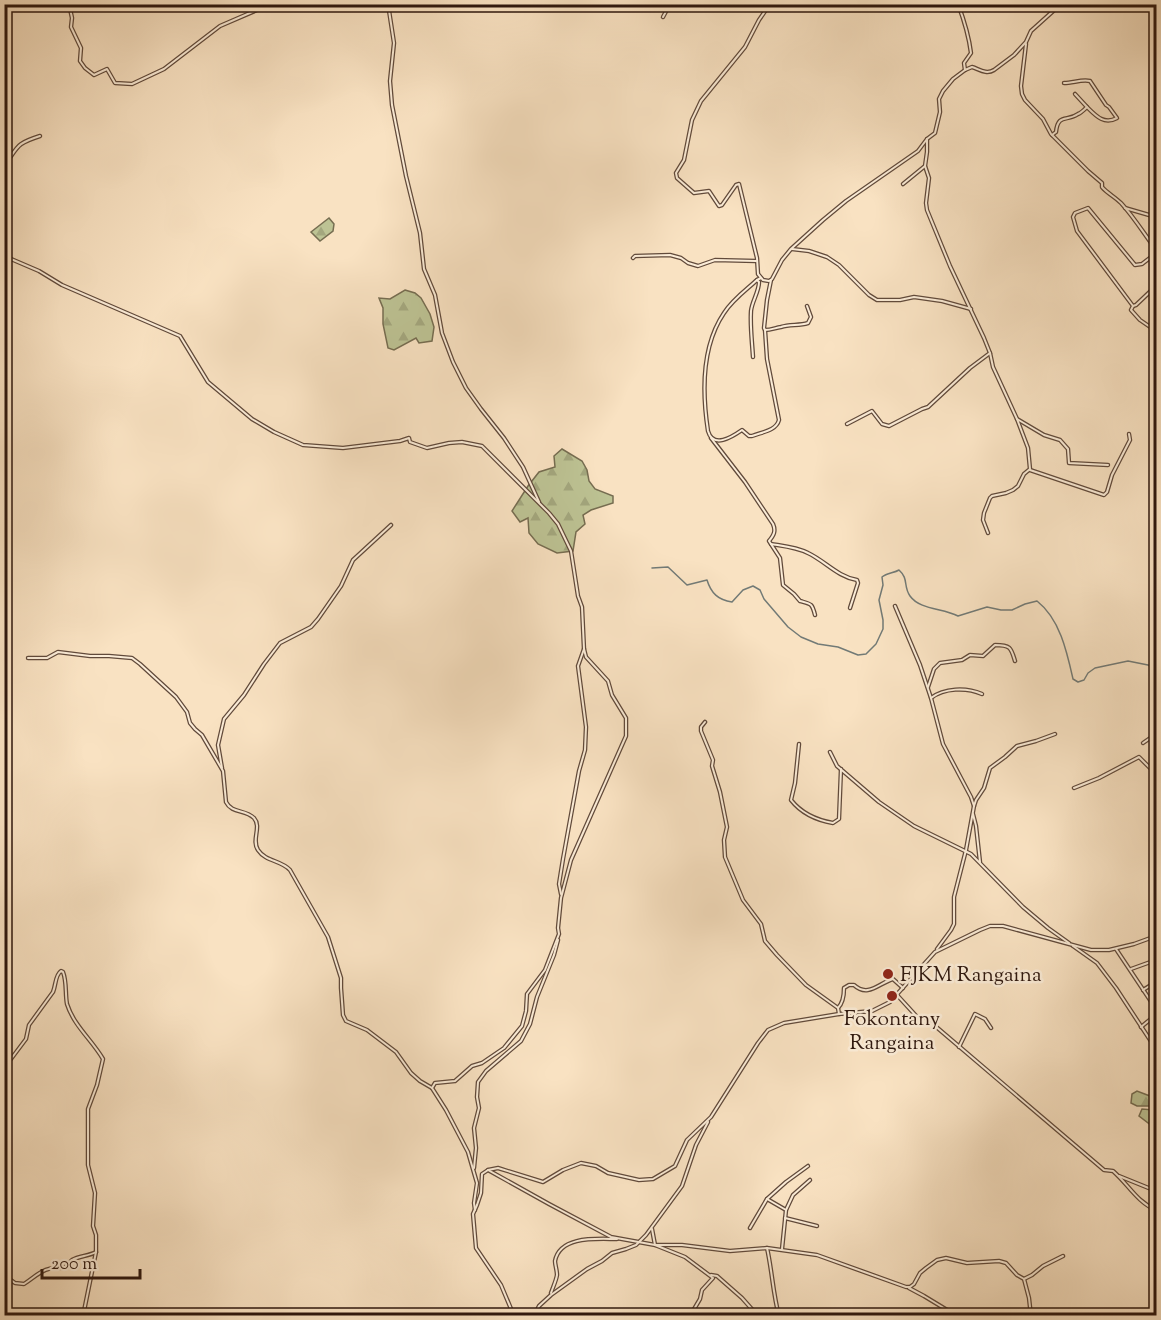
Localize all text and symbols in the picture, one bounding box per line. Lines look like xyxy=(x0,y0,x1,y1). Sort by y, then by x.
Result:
place label: FJKM Rangaina xyxy=(900,961,1042,991)
marker: FJKM Rangaina xyxy=(881,967,895,981)
marker: Fokontany Rangaina xyxy=(885,989,899,1003)
place label: Fokontany Rangaina xyxy=(844,1005,941,1059)
scale bar xyxy=(42,1242,140,1280)
text: 200 m xyxy=(51,1252,97,1278)

